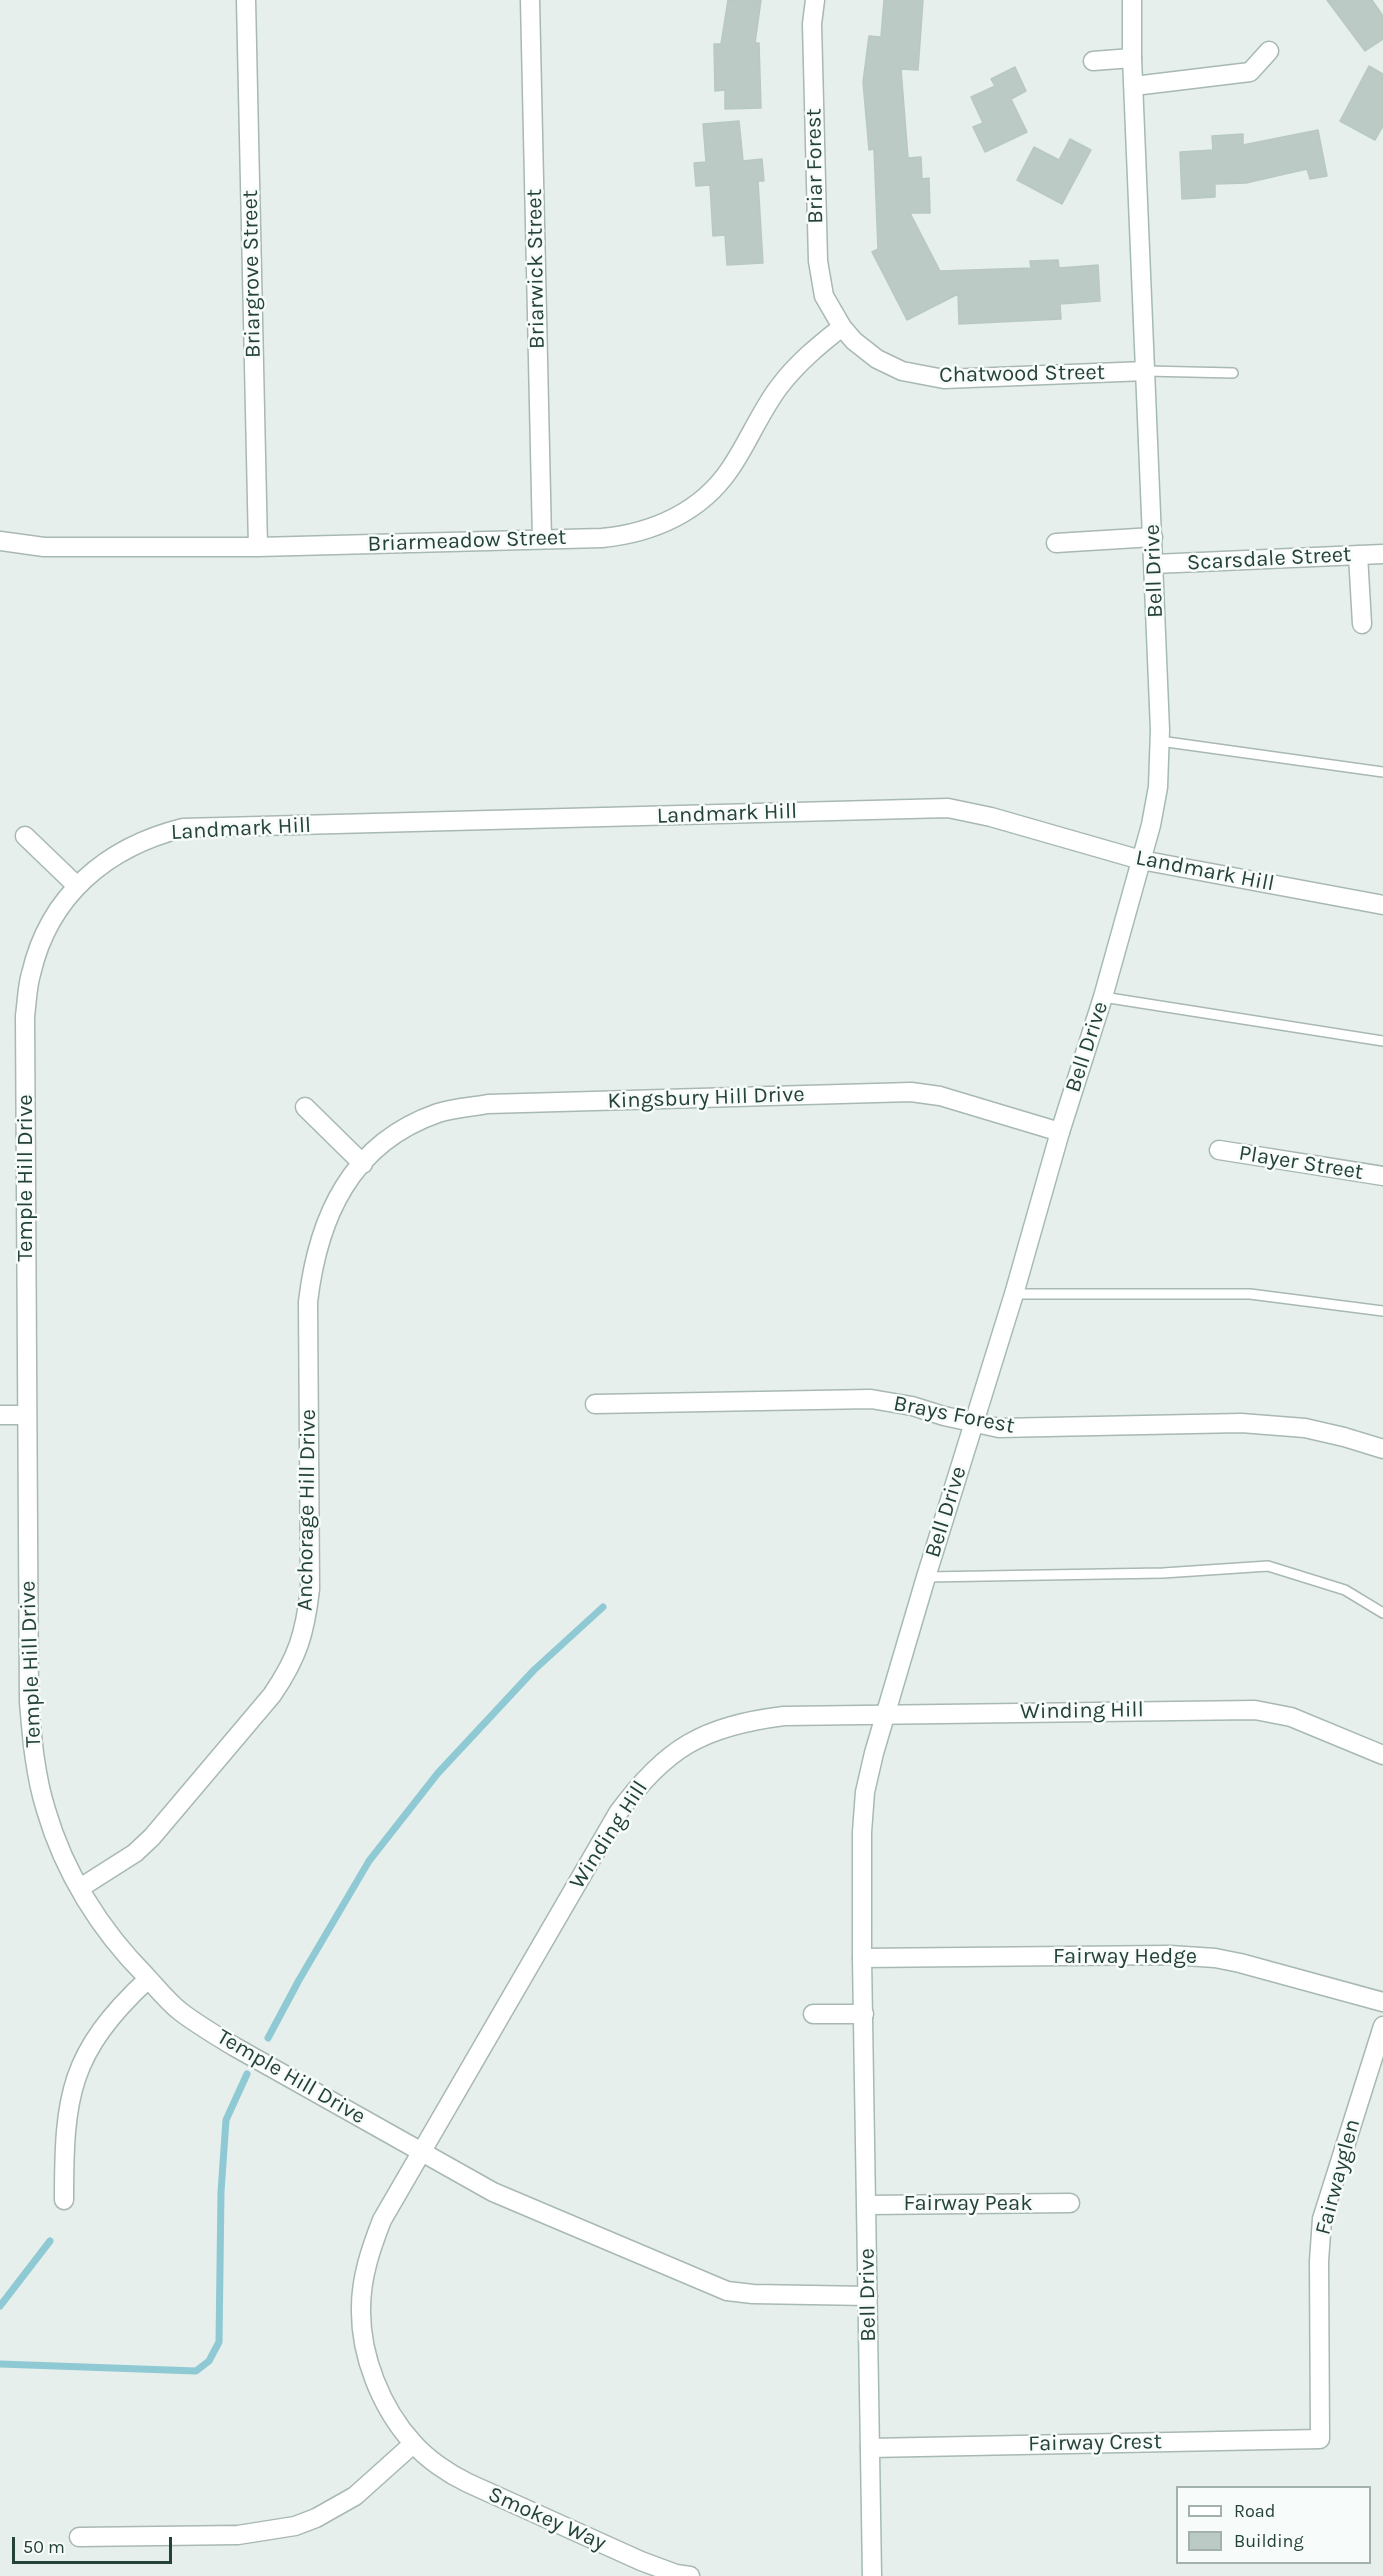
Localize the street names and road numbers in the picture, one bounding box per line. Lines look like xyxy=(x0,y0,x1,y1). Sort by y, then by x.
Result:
street label: Briar Forest xyxy=(801,108,829,224)
street label: Briarwick Street xyxy=(521,189,551,349)
street label: Briargrove Street xyxy=(237,190,267,358)
street label: Chatwood Street xyxy=(939,359,1105,389)
street label: Briarmeadow Street xyxy=(367,524,567,558)
street label: Bell Drive xyxy=(1139,524,1169,618)
street label: Scarsdale Street xyxy=(1186,542,1352,576)
street label: Landmark Hill xyxy=(656,798,798,830)
street label: Landmark Hill xyxy=(170,812,312,846)
street label: Landmark Hill xyxy=(1133,845,1277,897)
street label: Bell Drive xyxy=(1060,998,1114,1096)
street label: Kingsbury Hill Drive xyxy=(607,1081,805,1115)
street label: Temple Hill Drive xyxy=(13,1095,39,1261)
street label: Player Street xyxy=(1237,1140,1365,1186)
street label: Brays Forest xyxy=(891,1390,1017,1440)
street label: Anchorage Hill Drive xyxy=(292,1409,322,1611)
street label: Bell Drive xyxy=(920,1463,972,1561)
street label: Temple Hill Drive xyxy=(15,1580,47,1748)
street label: Winding Hill xyxy=(1020,1697,1144,1725)
street label: Winding Hill xyxy=(564,1776,654,1894)
street label: Fairway Hedge xyxy=(1053,1944,1197,1970)
street label: Temple Hill Drive xyxy=(212,2024,370,2130)
street label: Fairwayglen xyxy=(1310,2116,1366,2238)
street label: Fairway Peak xyxy=(903,2191,1033,2217)
street label: Bell Drive xyxy=(854,2248,882,2342)
street label: Fairway Crest xyxy=(1028,2429,1162,2457)
street label: Smokey Way xyxy=(484,2481,610,2557)

